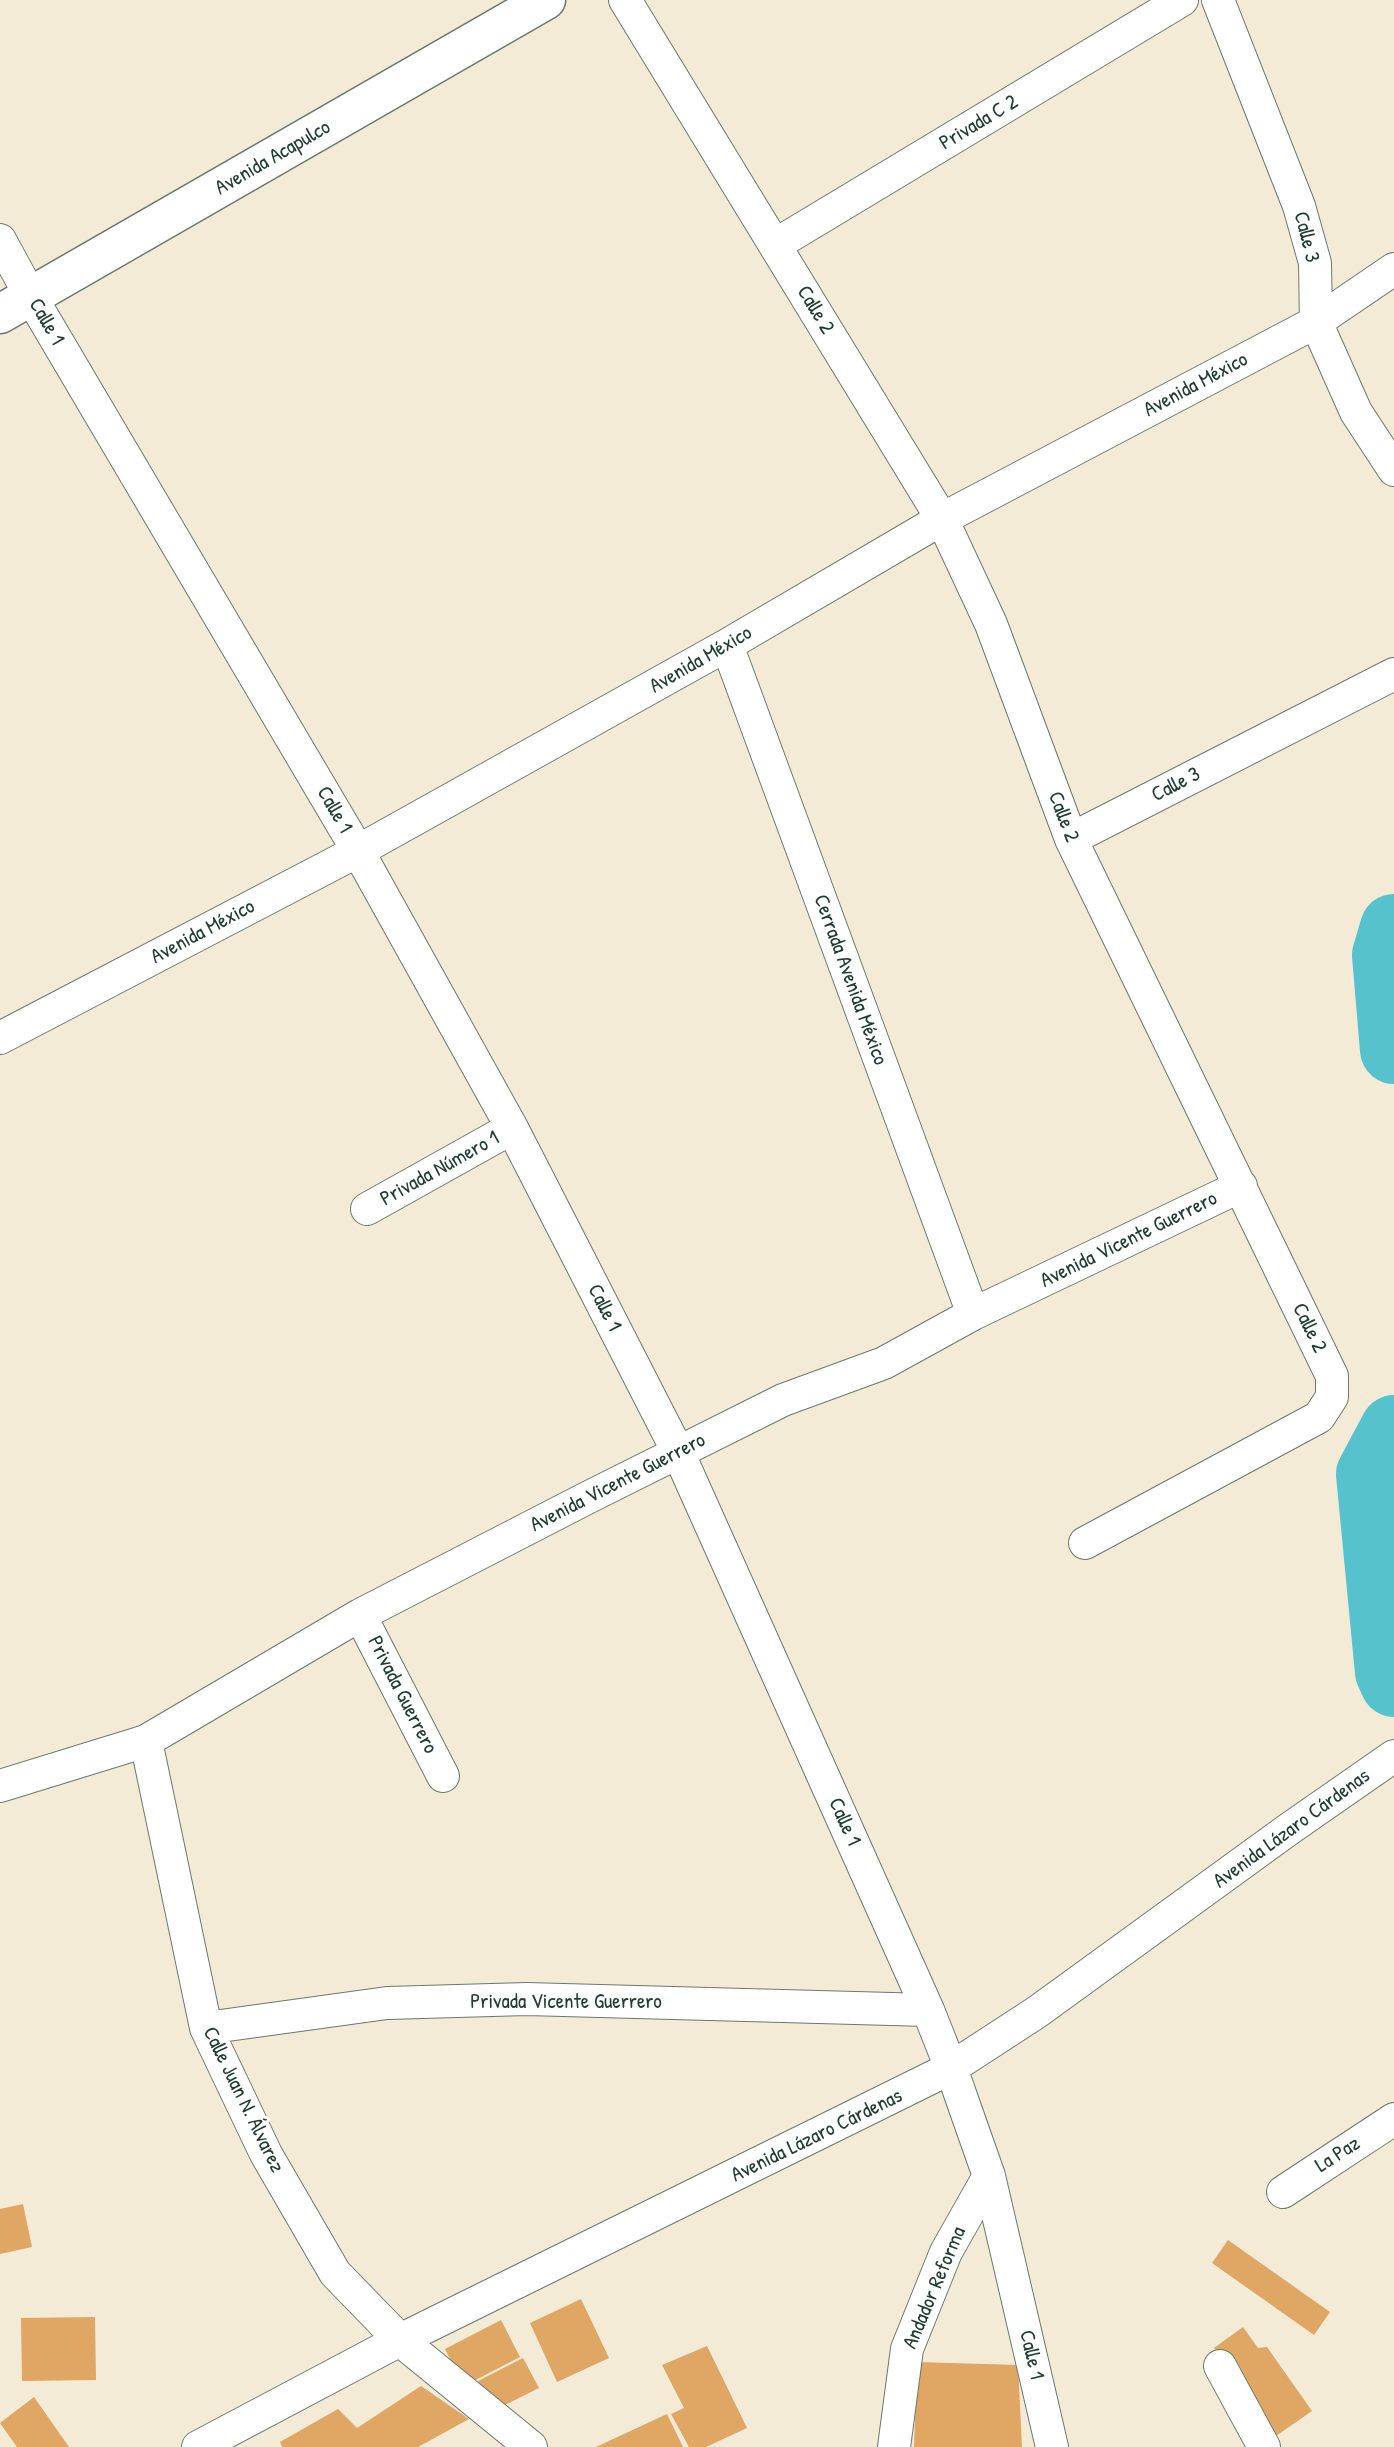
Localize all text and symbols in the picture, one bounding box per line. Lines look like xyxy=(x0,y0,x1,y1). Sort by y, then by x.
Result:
street label: Privada C 2 xyxy=(935,90,1023,156)
street label: Avenida Acapulco xyxy=(211,115,335,201)
street label: Calle 3 xyxy=(1288,209,1324,265)
street label: Calle 2 xyxy=(791,281,839,339)
street label: Calle 1 xyxy=(23,294,69,350)
street label: Avenida México xyxy=(1140,347,1252,423)
street label: Avenida México xyxy=(645,621,757,699)
street label: Calle 3 xyxy=(1147,762,1205,808)
street label: Calle 1 xyxy=(311,782,357,838)
street label: Calle 2 xyxy=(1042,788,1084,846)
street label: Cerrada Avenida México xyxy=(807,891,893,1069)
street label: Avenida México xyxy=(147,894,259,970)
street label: Privada Número 1 xyxy=(376,1126,504,1212)
street label: Avenida Vicente Guerrero xyxy=(1037,1186,1221,1294)
street label: Calle 1 xyxy=(582,1280,626,1336)
street label: Calle 2 xyxy=(1286,1299,1332,1357)
street label: Avenida Vicente Guerrero xyxy=(526,1428,710,1538)
street label: Privada Guerrero xyxy=(362,1632,442,1758)
street label: Avenida Lázaro Cárdenas xyxy=(1209,1764,1375,1894)
street label: Calle 1 xyxy=(822,1794,866,1850)
street label: Privada Vicente Guerrero xyxy=(470,1989,662,2015)
street label: Calle Juan N. Álvarez xyxy=(197,2023,289,2177)
street label: Avenida Lázaro Cárdenas xyxy=(727,2084,907,2188)
street label: La Paz xyxy=(1311,2131,1365,2179)
street label: Andador Reforma xyxy=(898,2223,972,2353)
street label: Calle 1 xyxy=(1013,2328,1049,2382)

